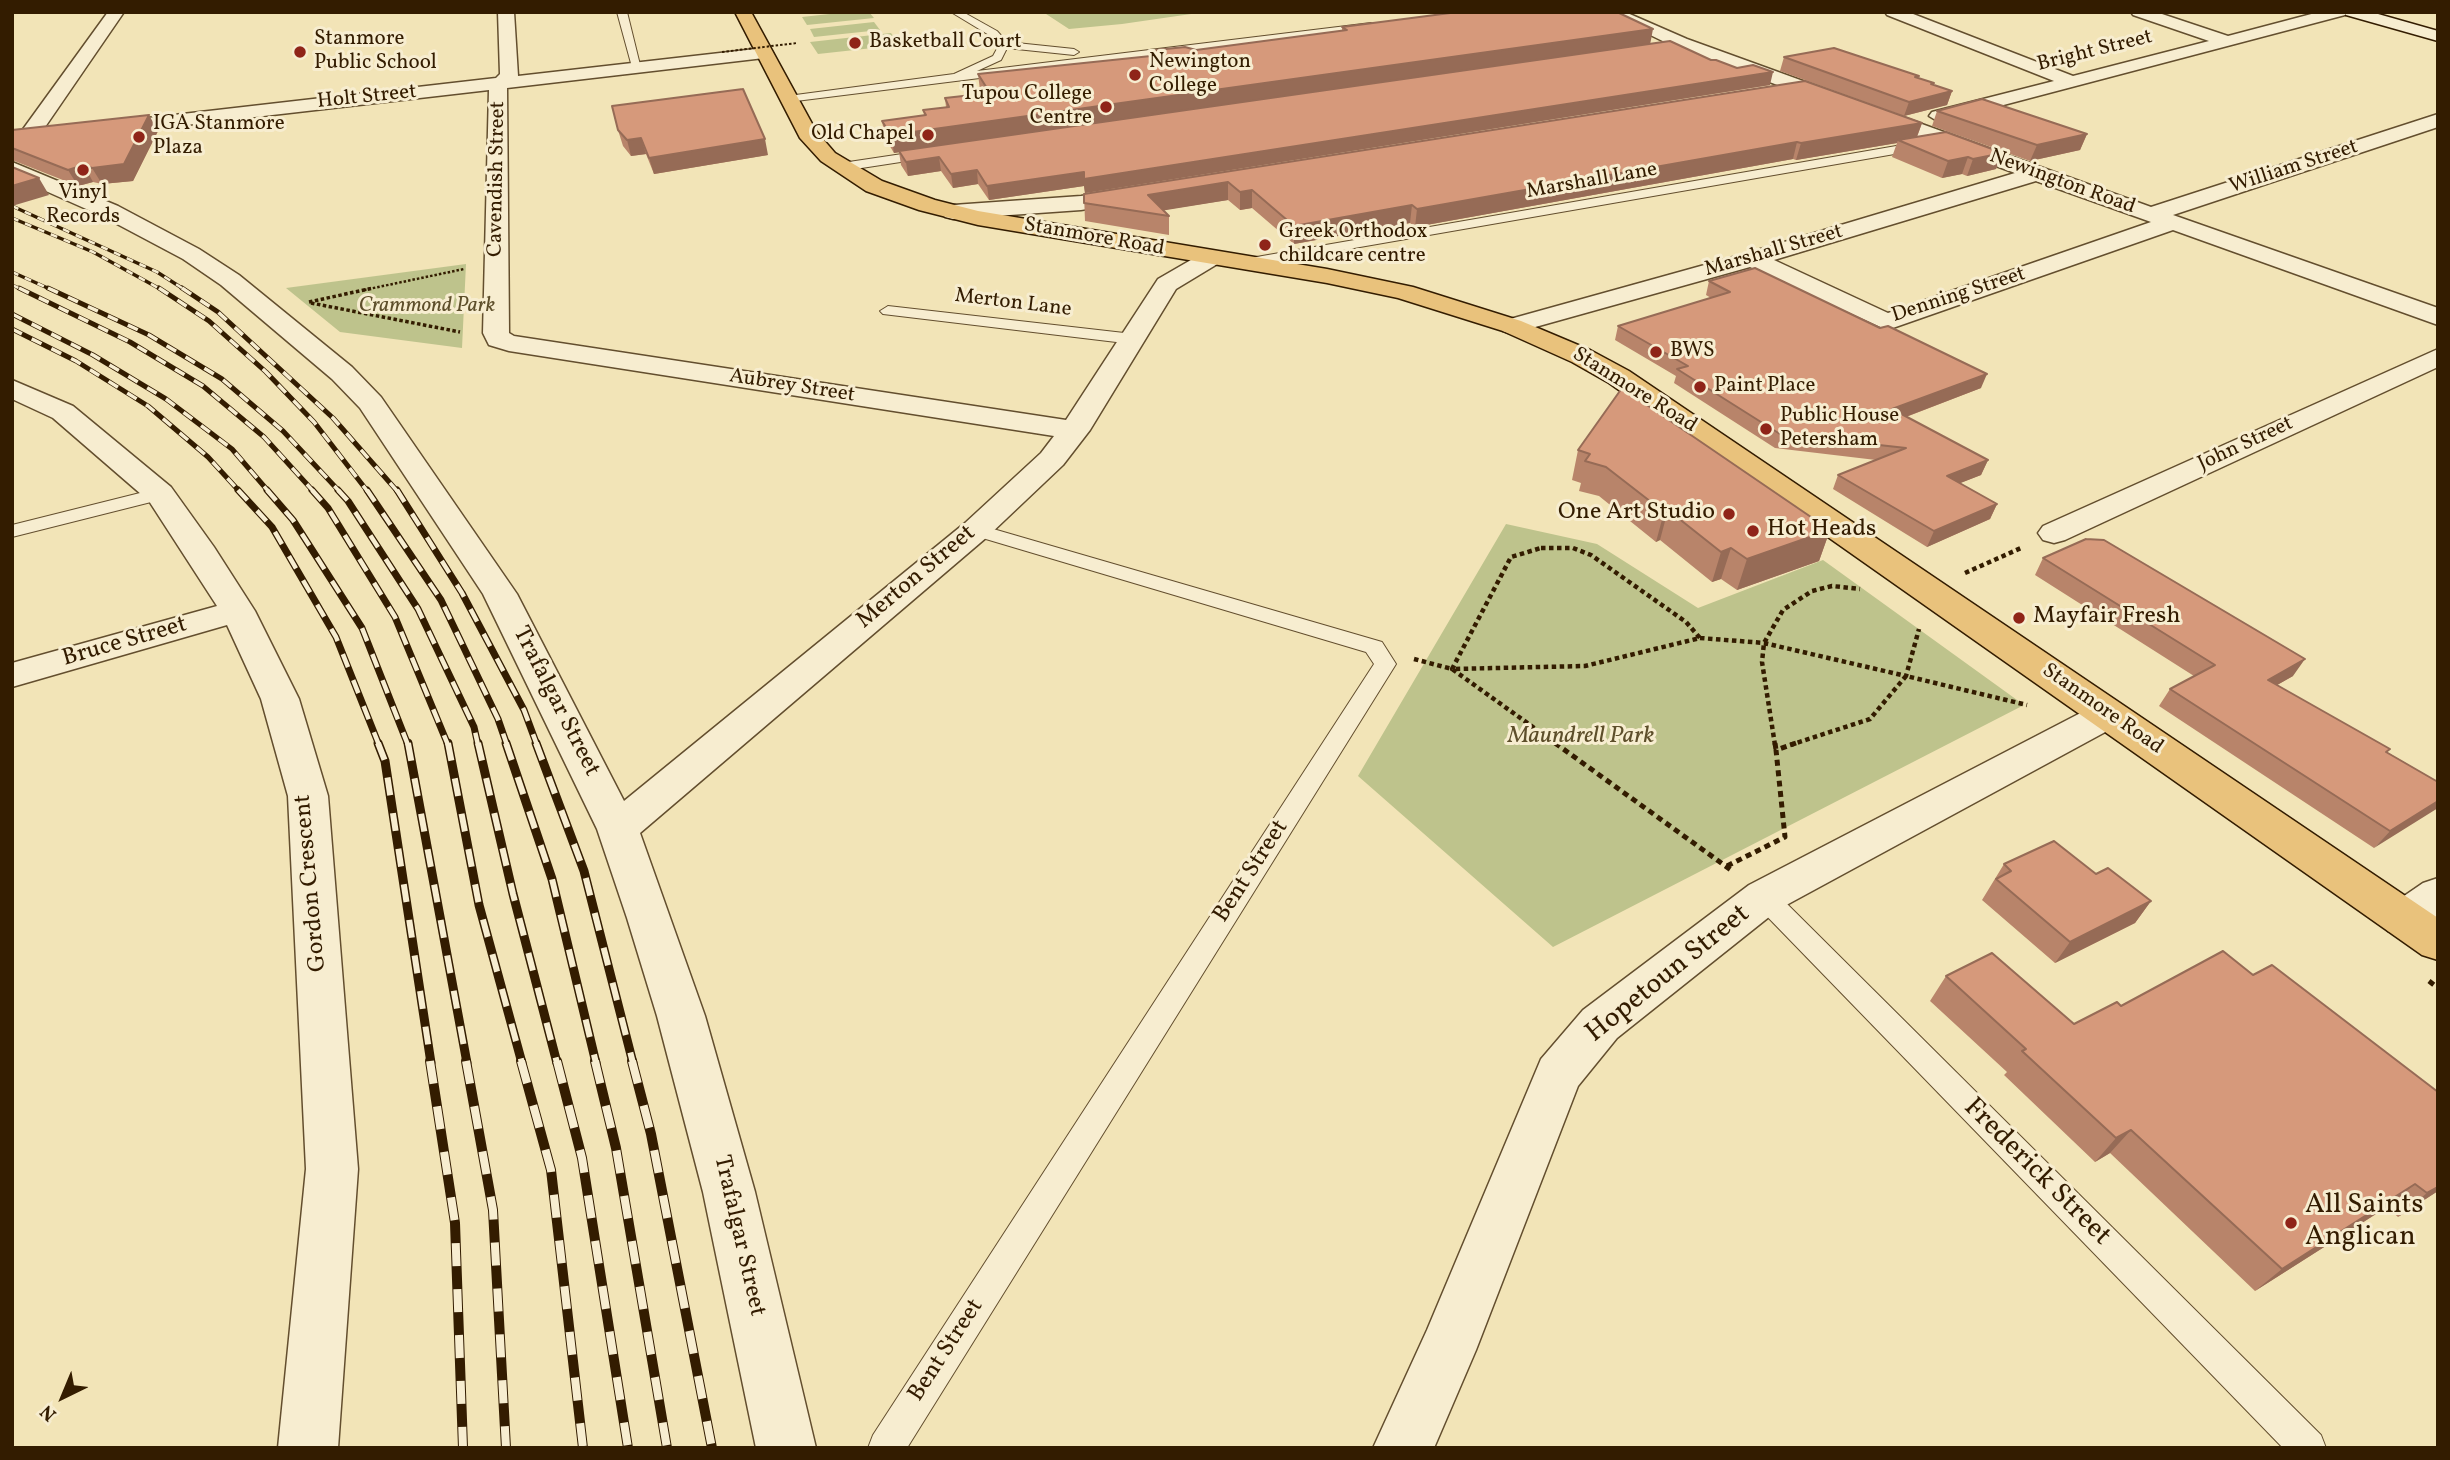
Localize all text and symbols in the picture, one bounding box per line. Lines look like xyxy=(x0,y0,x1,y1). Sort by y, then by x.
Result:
street label: Bright Street xyxy=(2035,25,2155,79)
place label: Stanmore Public School xyxy=(314,27,437,77)
place label: Basketball Court xyxy=(869,30,1022,56)
marker: Basketball Court xyxy=(847,35,863,51)
marker: Stanmore Public School xyxy=(292,44,308,60)
place label: Newington College xyxy=(1149,50,1251,100)
marker: Newington College xyxy=(1127,67,1143,83)
street label: Holt Street xyxy=(316,80,418,116)
place label: Tupou College Centre xyxy=(962,82,1092,132)
marker: Tupou College Centre xyxy=(1098,99,1114,115)
street label: Cavendish Street xyxy=(484,101,512,257)
place label: IGA Stanmore Plaza xyxy=(153,112,285,162)
place label: Old Chapel xyxy=(811,122,914,148)
marker: Old Chapel xyxy=(920,127,936,143)
marker: IGA Stanmore Plaza xyxy=(131,129,147,145)
street label: William Street xyxy=(2226,135,2362,201)
street label: Newington Road xyxy=(1985,145,2139,221)
street label: Marshall Lane xyxy=(1525,158,1659,206)
marker: Vinyl Records xyxy=(75,162,91,178)
place label: Vinyl Records xyxy=(46,181,120,231)
street label: Stanmore Road xyxy=(1022,213,1166,263)
place label: Greek Orthodox childcare centre xyxy=(1279,220,1427,270)
street label: Marshall Street xyxy=(1702,220,1846,284)
marker: Greek Orthodox childcare centre xyxy=(1257,237,1273,253)
street label: Denning Street xyxy=(1889,263,2029,329)
street label: Merton Lane xyxy=(953,284,1073,324)
park label: Crammond Park xyxy=(359,294,495,320)
place label: BWS xyxy=(1670,339,1715,365)
street label: Stanmore Road xyxy=(1567,343,1701,439)
marker: BWS xyxy=(1648,344,1664,360)
street label: Aubrey Street xyxy=(727,365,857,409)
place label: Paint Place xyxy=(1714,374,1815,400)
marker: Paint Place xyxy=(1692,379,1708,395)
place label: Public House Petersham xyxy=(1780,404,1899,454)
street label: John Street xyxy=(2194,412,2298,478)
marker: Public House Petersham xyxy=(1758,421,1774,437)
place label: One Art Studio xyxy=(1558,500,1715,528)
marker: One Art Studio xyxy=(1721,506,1737,522)
place label: Hot Heads xyxy=(1767,517,1876,545)
street label: Merton Street xyxy=(852,520,982,636)
marker: Hot Heads xyxy=(1745,523,1761,539)
place label: Mayfair Fresh xyxy=(2033,604,2181,632)
marker: Mayfair Fresh xyxy=(2011,610,2027,626)
street label: Bruce Street xyxy=(59,611,191,675)
street label: Trafalgar Street xyxy=(505,622,605,782)
street label: Stanmore Road xyxy=(2037,659,2167,761)
park label: Maundrell Park xyxy=(1508,724,1654,752)
street label: Gordon Crescent xyxy=(290,793,334,973)
street label: Bent Street xyxy=(1208,815,1296,929)
street label: Hopetoun Street xyxy=(1580,899,1758,1051)
street label: Frederick Street xyxy=(1955,1092,2117,1254)
street label: Trafalgar Street xyxy=(705,1153,771,1319)
place label: All Saints Anglican xyxy=(2305,1190,2423,1256)
marker: All Saints Anglican xyxy=(2283,1215,2299,1231)
street label: Bent Street xyxy=(903,1294,991,1408)
north arrow xyxy=(28,1362,98,1432)
text: N xyxy=(35,1398,63,1427)

